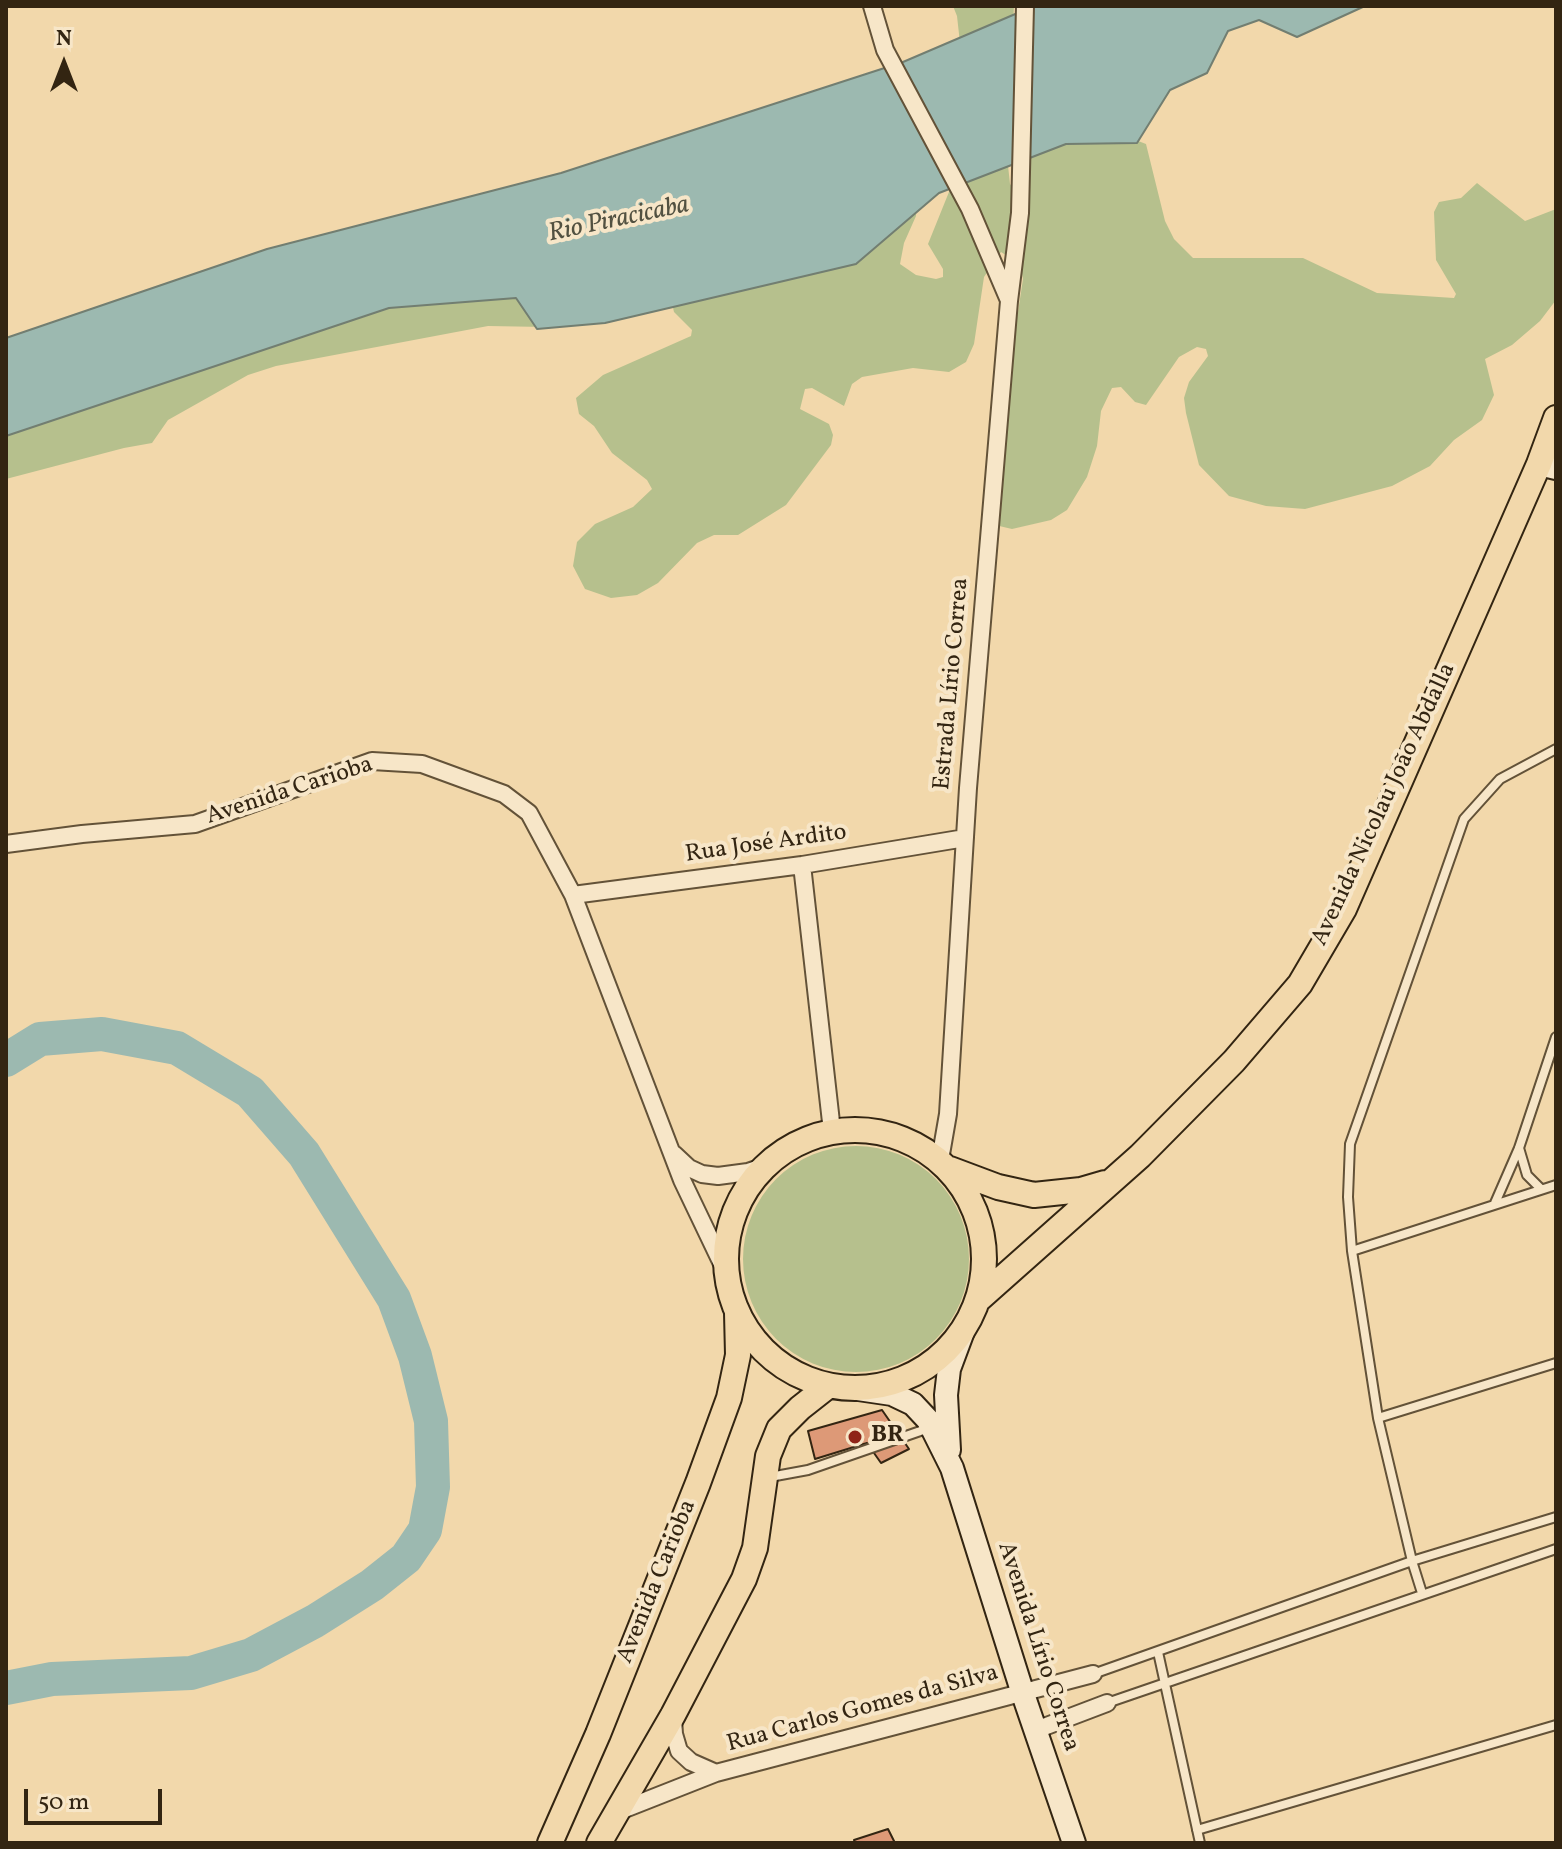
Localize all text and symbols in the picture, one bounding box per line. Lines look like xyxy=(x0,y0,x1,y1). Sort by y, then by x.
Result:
north arrow xyxy=(24,24,104,104)
text: N xyxy=(56,24,72,55)
water label: Rio Piracicaba xyxy=(546,191,692,251)
street label: Estrada Lírio Correa xyxy=(929,577,977,791)
street label: Avenida Nicolau João Abdalla xyxy=(1307,659,1463,951)
street label: Avenida Carioba xyxy=(203,751,377,833)
street label: Rua José Ardito xyxy=(684,819,848,871)
place label: BR xyxy=(871,1423,904,1451)
marker: BR xyxy=(846,1428,864,1446)
street label: Avenida Carioba xyxy=(612,1496,704,1668)
street label: Avenida Lírio Correa xyxy=(990,1539,1084,1755)
street label: Rua Carlos Gomes da Silva xyxy=(724,1660,1002,1760)
scale bar xyxy=(28,1773,166,1823)
text: 50 m xyxy=(38,1786,90,1820)

